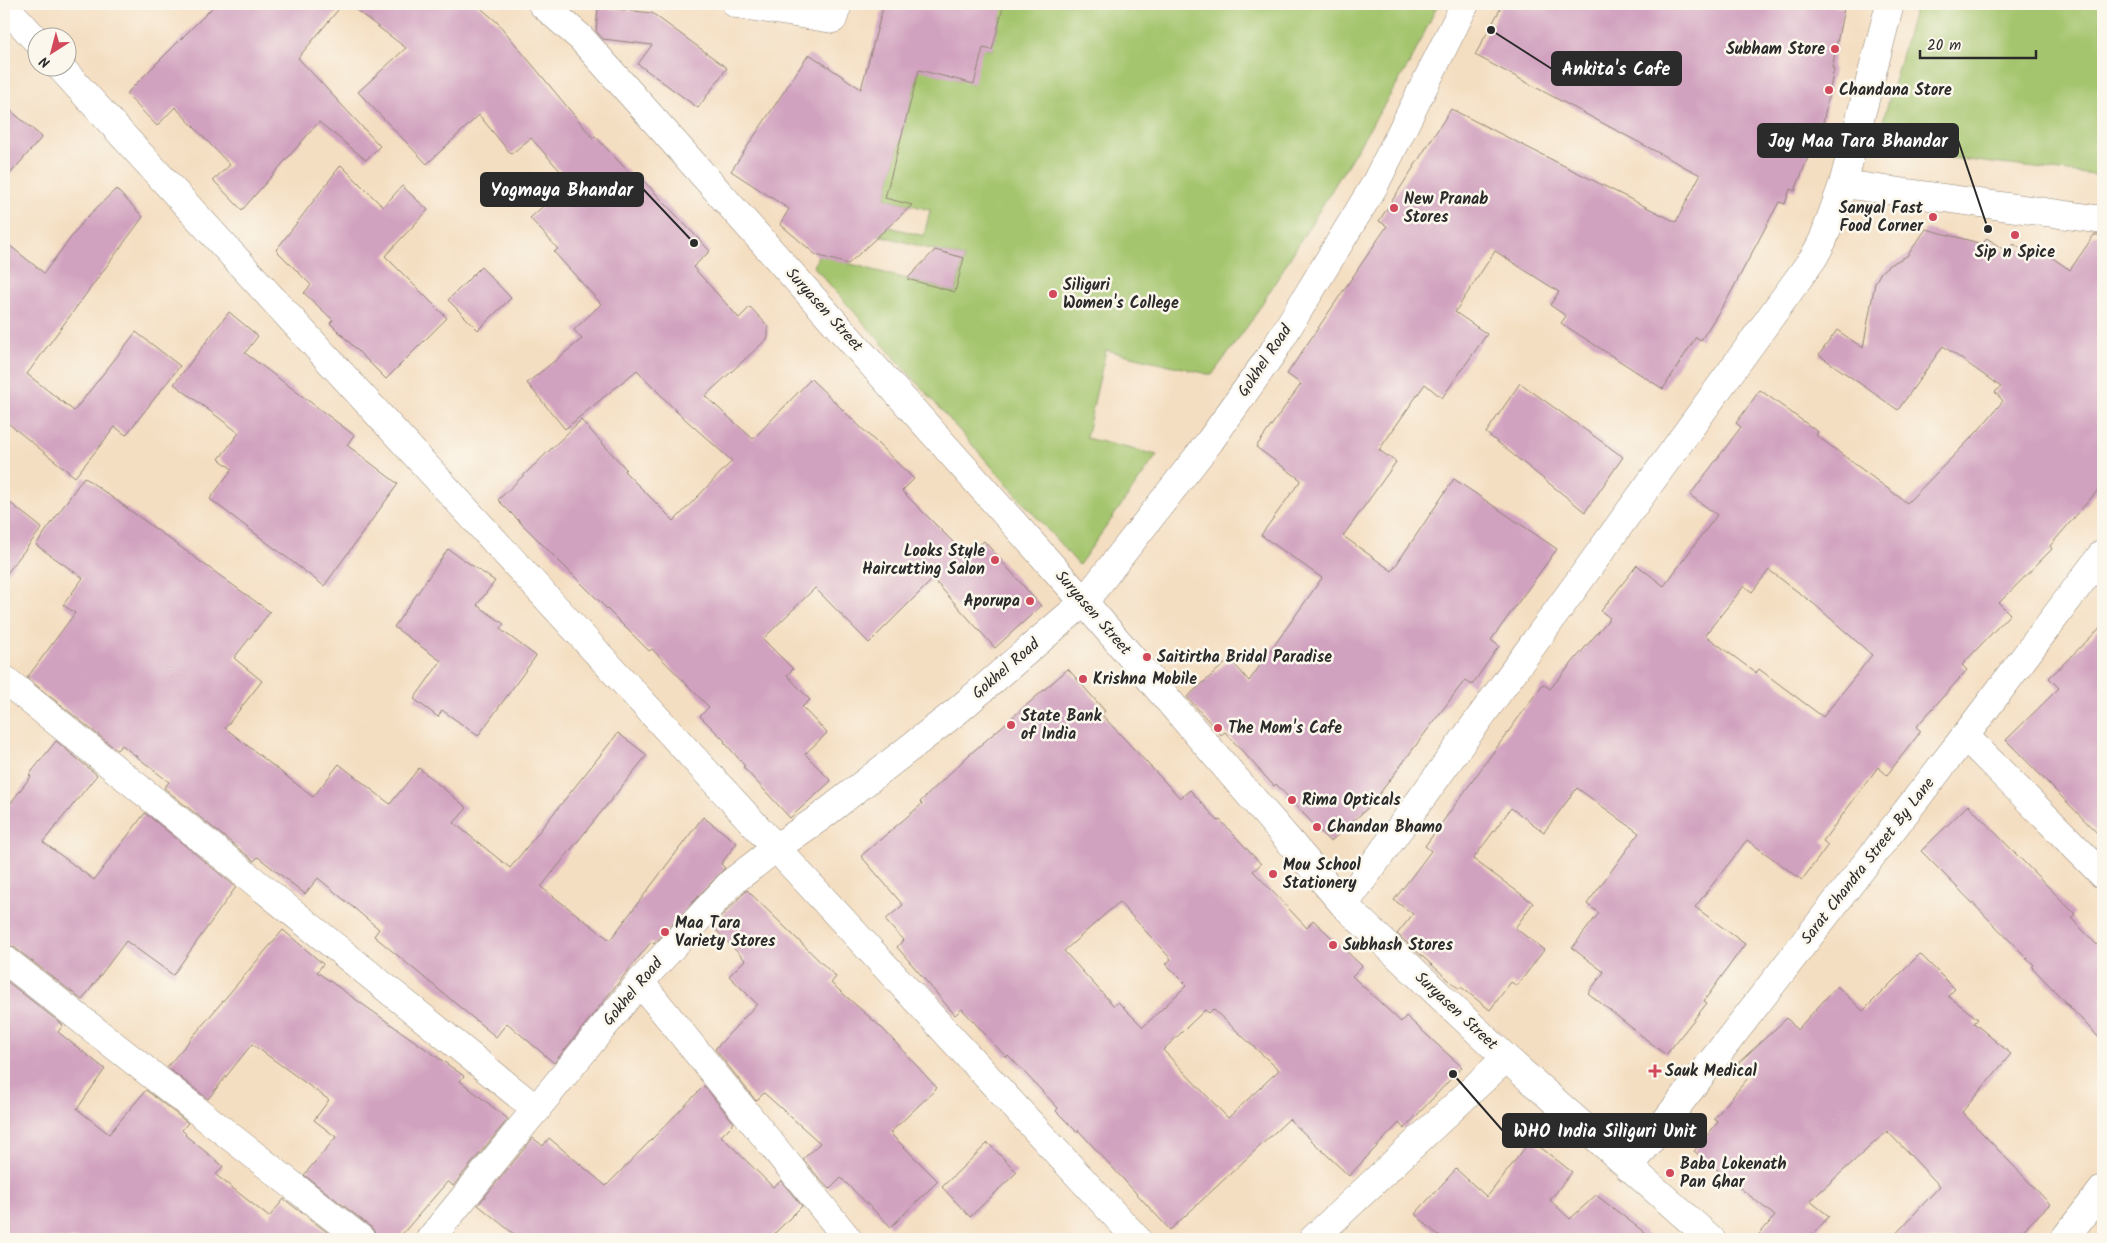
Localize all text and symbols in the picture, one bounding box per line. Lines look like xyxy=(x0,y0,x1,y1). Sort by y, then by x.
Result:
north arrow xyxy=(28,28,78,78)
scale bar xyxy=(1920,28,2036,60)
text: 20 m xyxy=(1927,34,1961,58)
place label: Subham Store xyxy=(1726,37,1825,62)
marker: Subham Store xyxy=(1829,43,1841,55)
text: N xyxy=(35,50,55,73)
callout: Ankita's Cafe xyxy=(1552,52,1681,85)
text: Ankita's Cafe xyxy=(1562,56,1670,85)
place label: Chandana Store xyxy=(1839,78,1952,103)
marker: Chandana Store xyxy=(1823,84,1835,96)
callout: Joy Maa Tara Bhandar xyxy=(1758,124,1958,157)
text: Joy Maa Tara Bhandar xyxy=(1768,128,1949,157)
callout: Yogmaya Bhandar xyxy=(481,173,643,206)
text: Yogmaya Bhandar xyxy=(491,177,635,206)
place label: New Pranab Stores xyxy=(1404,187,1488,230)
place label: Sanyal Fast Food Corner xyxy=(1839,196,1924,239)
marker: New Pranab Stores xyxy=(1388,202,1400,214)
marker: Sanyal Fast Food Corner xyxy=(1927,211,1939,223)
marker: Sip n Spice xyxy=(2009,229,2021,241)
place label: Sip n Spice xyxy=(1975,240,2055,265)
street label: Suryasen Street xyxy=(779,262,869,358)
place label: Siliguri Women's College xyxy=(1063,273,1179,316)
marker: Siliguri Women's College xyxy=(1047,288,1059,300)
street label: Gokhel Road xyxy=(1232,319,1299,402)
place label: Looks Style Haircutting Salon xyxy=(862,539,985,582)
marker: Looks Style Haircutting Salon xyxy=(989,554,1001,566)
street label: Suryasen Street xyxy=(1049,565,1138,662)
place label: Aporupa xyxy=(964,589,1020,614)
marker: Aporupa xyxy=(1024,595,1036,607)
street label: Gokhel Road xyxy=(967,632,1046,706)
place label: Saitirtha Bridal Paradise xyxy=(1157,645,1332,670)
marker: Saitirtha Bridal Paradise xyxy=(1141,651,1153,663)
place label: Krishna Mobile xyxy=(1093,667,1197,692)
marker: Krishna Mobile xyxy=(1077,673,1089,685)
place label: State Bank of India xyxy=(1021,704,1102,747)
place label: The Mom's Cafe xyxy=(1228,716,1342,741)
marker: State Bank of India xyxy=(1005,719,1017,731)
marker: The Mom's Cafe xyxy=(1212,722,1224,734)
street label: Sarat Chandra Street By Lane xyxy=(1795,772,1941,950)
place label: Rima Opticals xyxy=(1302,788,1401,813)
marker: Rima Opticals xyxy=(1286,794,1298,806)
place label: Chandan Bhamo xyxy=(1327,815,1442,840)
marker: Chandan Bhamo xyxy=(1311,821,1323,833)
place label: Mou School Stationery xyxy=(1283,853,1362,896)
marker: Mou School Stationery xyxy=(1267,868,1279,880)
place label: Maa Tara Variety Stores xyxy=(675,911,776,954)
marker: Maa Tara Variety Stores xyxy=(659,926,671,938)
place label: Subhash Stores xyxy=(1343,933,1453,958)
marker: Subhash Stores xyxy=(1327,939,1339,951)
street label: Gokhel Road xyxy=(597,952,670,1032)
street label: Suryasen Street xyxy=(1409,966,1504,1057)
place label: Sauk Medical xyxy=(1665,1059,1757,1084)
marker: Sauk Medical xyxy=(1649,1065,1661,1077)
callout: WHO India Siliguri Unit xyxy=(1503,1114,1706,1147)
text: WHO India Siliguri Unit xyxy=(1513,1118,1697,1147)
place label: Baba Lokenath Pan Ghar xyxy=(1680,1152,1787,1195)
marker: Baba Lokenath Pan Ghar xyxy=(1664,1167,1676,1179)

